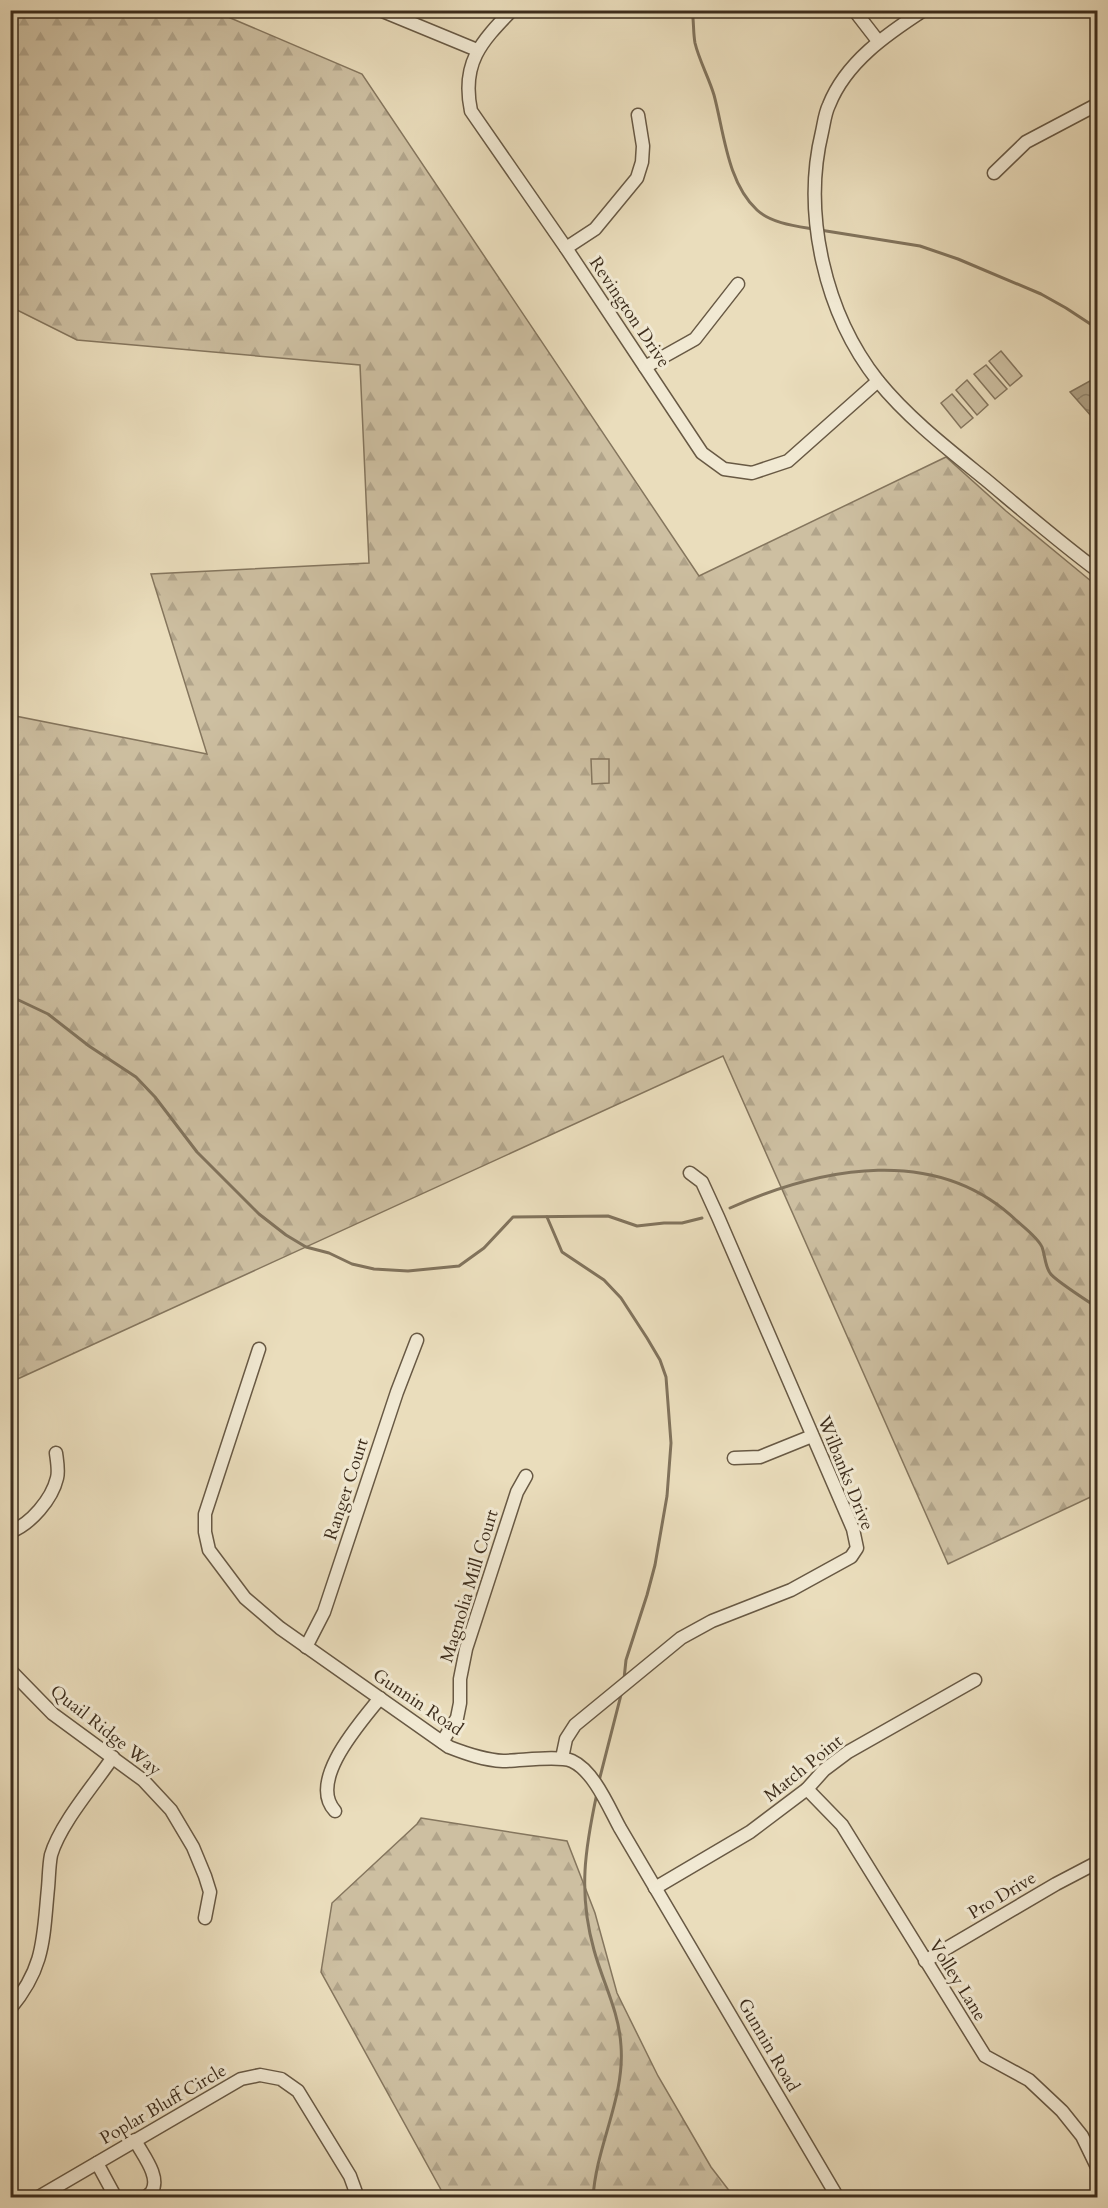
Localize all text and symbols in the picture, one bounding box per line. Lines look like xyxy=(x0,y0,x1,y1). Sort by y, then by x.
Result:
street label: Revington Drive xyxy=(583,252,676,373)
street label: Wilbanks Drive xyxy=(811,1411,880,1534)
street label: Ranger Court xyxy=(318,1435,375,1543)
street label: Magnolia Mill Court xyxy=(434,1506,505,1666)
street label: Gunnin Road xyxy=(368,1663,468,1742)
street label: Quail Ridge Way xyxy=(45,1679,167,1782)
street label: Match Point xyxy=(759,1729,848,1808)
street label: Pro Drive xyxy=(964,1865,1041,1926)
street label: Volley Lane xyxy=(923,1935,992,2026)
street label: Gunnin Road xyxy=(732,1994,806,2097)
street label: Poplar Bluff Circle xyxy=(95,2058,231,2151)

